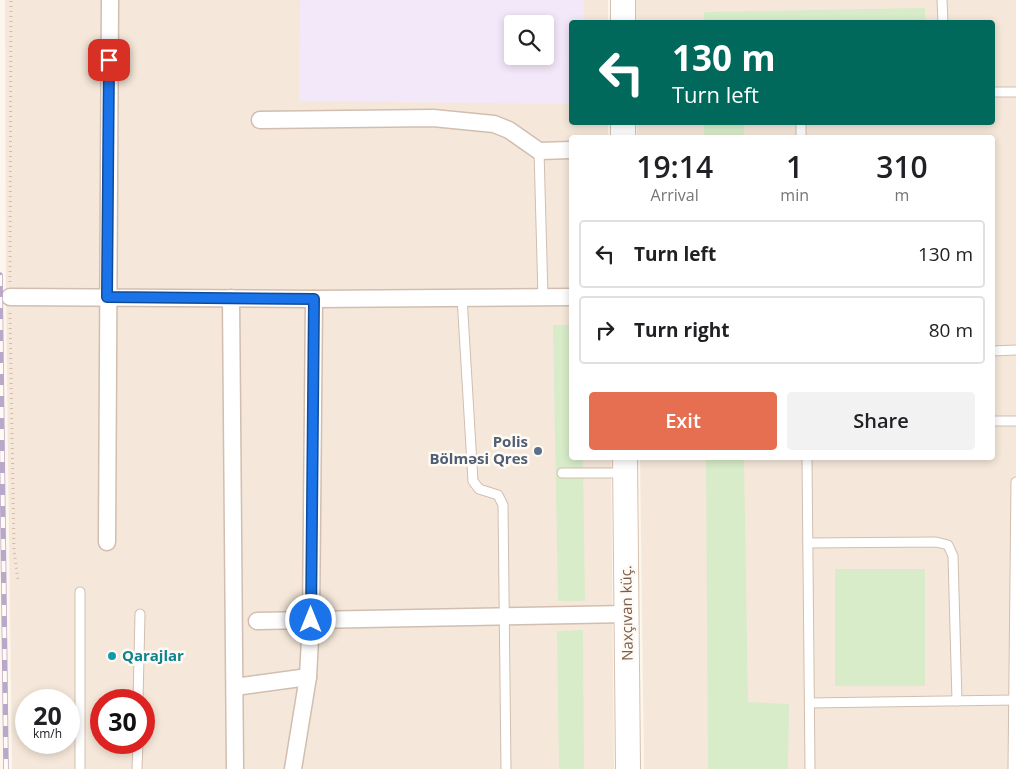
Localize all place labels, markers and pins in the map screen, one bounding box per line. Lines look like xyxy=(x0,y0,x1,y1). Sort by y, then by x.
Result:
pin xyxy=(88,39,130,81)
place label: Polis Bölməsi Qres xyxy=(429,431,528,468)
marker: Polis Bölməsi Qres xyxy=(532,445,544,457)
place label: Qarajlar xyxy=(122,645,184,665)
marker: Qarajlar xyxy=(106,650,118,662)

